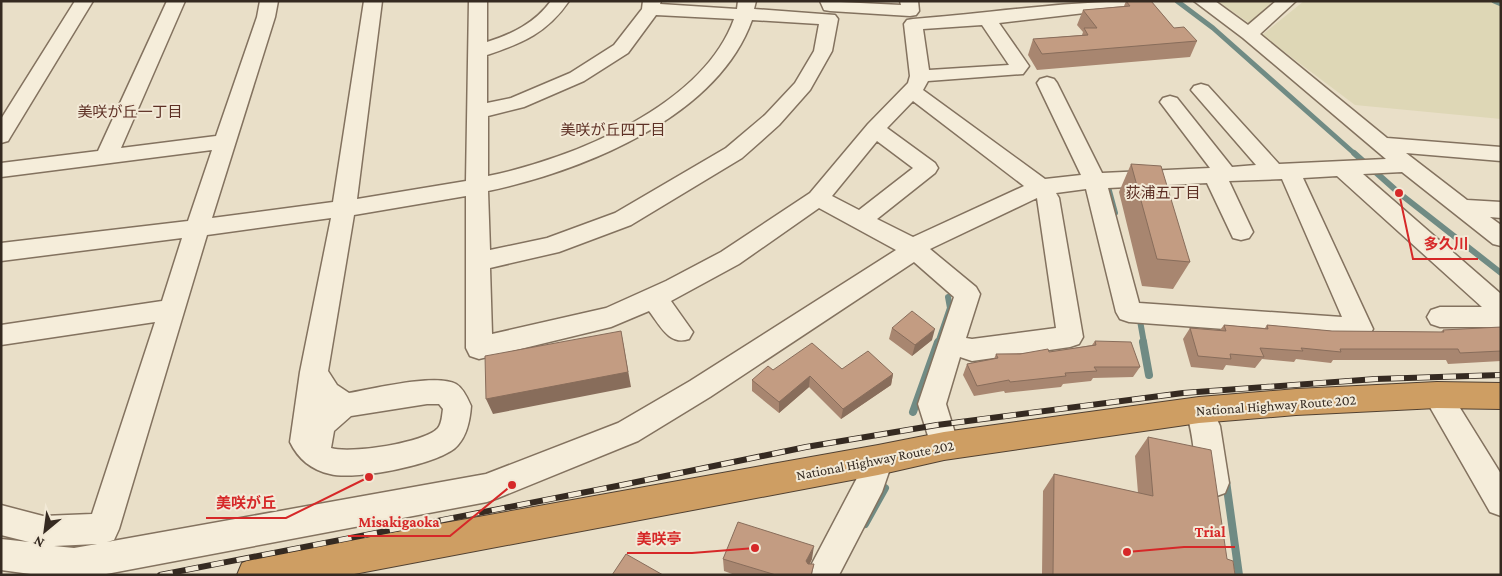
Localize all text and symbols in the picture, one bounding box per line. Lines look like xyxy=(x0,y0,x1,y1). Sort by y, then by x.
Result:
district label: 美咲が丘一丁目 xyxy=(77,104,183,120)
district label: 美咲が丘四丁目 xyxy=(560,122,666,138)
district label: 荻浦五丁目 xyxy=(1125,184,1201,201)
callout: 多久川 xyxy=(1413,229,1478,259)
text: 多久川 xyxy=(1423,236,1469,252)
street label: National Highway Route 202 xyxy=(1195,391,1357,419)
street label: National Highway Route 202 xyxy=(795,437,956,483)
callout: 美咲が丘 xyxy=(206,488,286,518)
text: 美咲が丘 xyxy=(216,495,276,511)
north arrow xyxy=(20,506,70,556)
callout: Misakigaoka xyxy=(348,506,450,536)
text: Misakigaoka xyxy=(358,514,440,530)
callout: Trial xyxy=(1184,517,1235,547)
callout: 美咲亭 xyxy=(627,523,692,553)
text: Trial xyxy=(1195,524,1226,540)
text: 美咲亭 xyxy=(636,531,682,547)
text: N xyxy=(30,533,47,552)

